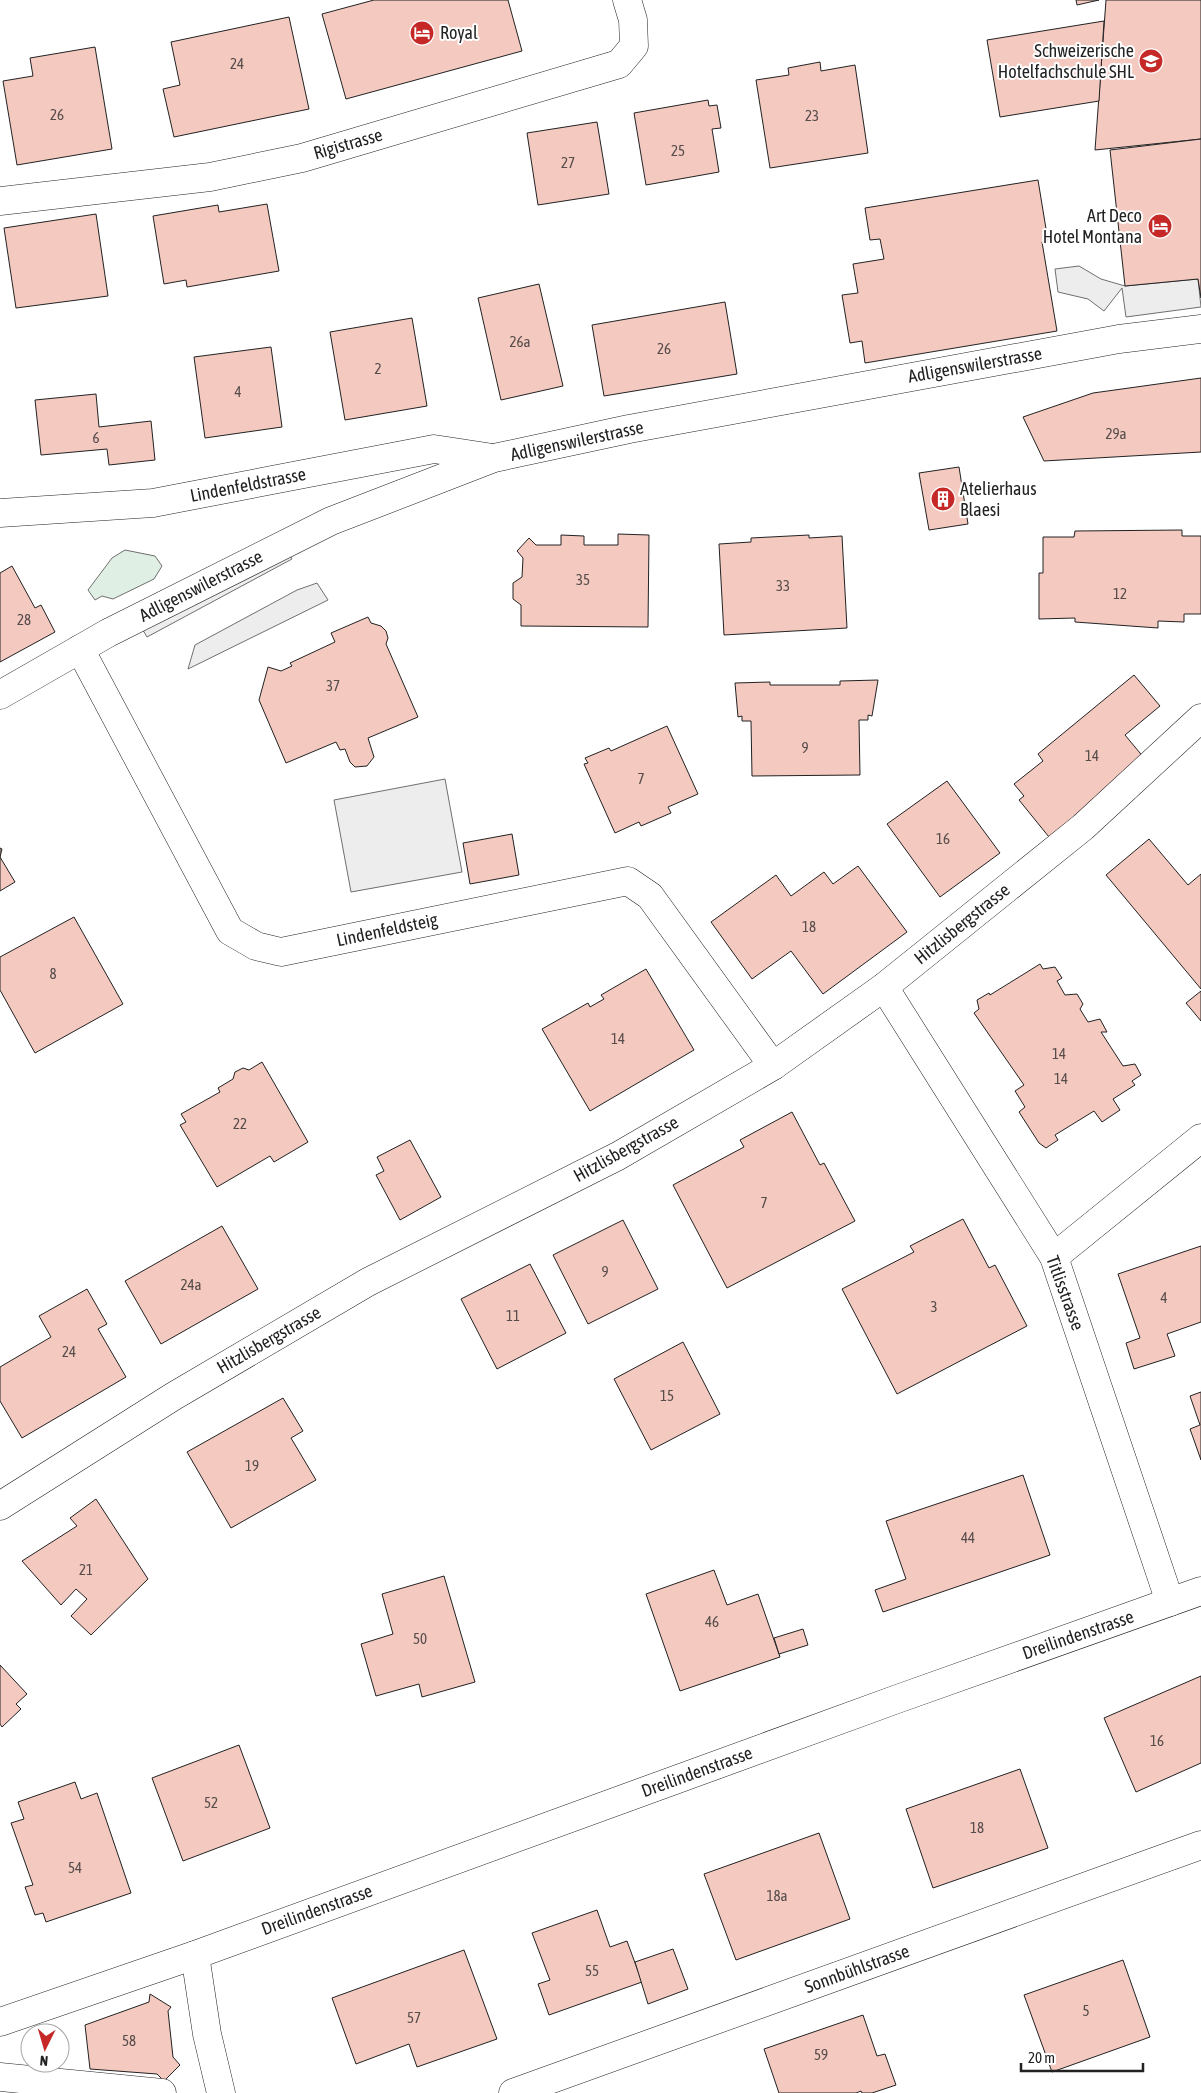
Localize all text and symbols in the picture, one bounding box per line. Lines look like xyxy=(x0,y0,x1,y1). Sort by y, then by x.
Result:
hotel icon: Royal xyxy=(409,20,435,46)
place label: Royal xyxy=(440,22,478,43)
place label: Schweizerische Hotelfachschule SHL xyxy=(998,40,1134,82)
school or university icon: Schweizerische Hotelfachschule SHL xyxy=(1138,48,1164,74)
house number: 24 xyxy=(230,55,244,72)
house number: 26 xyxy=(50,106,64,123)
house number: 23 xyxy=(805,107,819,124)
street label: Rigistrasse xyxy=(311,124,385,163)
house number: 25 xyxy=(671,142,685,159)
house number: 27 xyxy=(561,154,575,171)
place label: Art Deco Hotel Montana xyxy=(1043,205,1142,247)
hotel icon: Art Deco Hotel Montana xyxy=(1147,213,1173,239)
house number: 26a xyxy=(509,333,531,350)
house number: 26 xyxy=(657,340,671,357)
street label: Adligenswilerstrasse xyxy=(906,342,1044,387)
house number: 2 xyxy=(374,360,382,377)
house number: 4 xyxy=(234,383,242,400)
street label: Adligenswilerstrasse xyxy=(508,416,645,465)
house number: 29a xyxy=(1105,425,1127,442)
house number: 6 xyxy=(92,429,100,446)
street label: Lindenfeldstrasse xyxy=(188,463,307,506)
place label: Atelierhaus Blaesi xyxy=(960,478,1037,520)
building icon: Atelierhaus Blaesi xyxy=(930,486,956,512)
street label: Adligenswilerstrasse xyxy=(136,545,266,626)
house number: 35 xyxy=(576,571,590,588)
house number: 33 xyxy=(776,577,790,594)
house number: 12 xyxy=(1113,585,1127,602)
house number: 28 xyxy=(17,611,31,628)
house number: 37 xyxy=(326,677,340,694)
house number: 9 xyxy=(801,739,809,756)
house number: 14 xyxy=(1085,747,1099,764)
house number: 7 xyxy=(637,770,645,787)
house number: 16 xyxy=(936,830,950,847)
street label: Hitzlisbergstrasse xyxy=(910,879,1014,968)
street label: Lindenfeldsteig xyxy=(334,908,440,950)
house number: 18 xyxy=(802,918,816,935)
house number: 8 xyxy=(49,965,57,982)
house number: 14 xyxy=(611,1030,625,1047)
house number: 14 xyxy=(1052,1045,1066,1062)
house number: 14 xyxy=(1054,1070,1068,1087)
street label: Hitzlisbergstrasse xyxy=(570,1111,682,1186)
house number: 22 xyxy=(233,1115,247,1132)
house number: 7 xyxy=(760,1194,768,1211)
street label: Titlisstrasse xyxy=(1042,1253,1089,1333)
house number: 9 xyxy=(601,1263,609,1280)
house number: 24a xyxy=(180,1276,202,1293)
house number: 4 xyxy=(1160,1289,1168,1306)
house number: 3 xyxy=(930,1298,938,1315)
street label: Hitzlisbergstrasse xyxy=(213,1301,324,1378)
house number: 11 xyxy=(506,1307,520,1324)
house number: 24 xyxy=(62,1343,76,1360)
house number: 15 xyxy=(660,1387,674,1404)
house number: 19 xyxy=(245,1457,259,1474)
house number: 44 xyxy=(961,1529,975,1546)
house number: 21 xyxy=(79,1561,93,1578)
street label: Dreilindenstrasse xyxy=(1019,1606,1136,1663)
house number: 46 xyxy=(705,1613,719,1630)
house number: 50 xyxy=(413,1630,427,1647)
house number: 16 xyxy=(1150,1732,1164,1749)
street label: Dreilindenstrasse xyxy=(638,1742,755,1801)
house number: 52 xyxy=(204,1794,218,1811)
house number: 18 xyxy=(970,1819,984,1836)
house number: 54 xyxy=(68,1859,82,1876)
street label: Dreilindenstrasse xyxy=(258,1880,375,1939)
house number: 18a xyxy=(766,1887,788,1904)
street label: Sonnbühlstrasse xyxy=(802,1940,912,1997)
house number: 55 xyxy=(585,1962,599,1979)
house number: 5 xyxy=(1082,2002,1090,2019)
house number: 57 xyxy=(407,2009,421,2026)
north arrow xyxy=(20,2023,70,2073)
house number: 58 xyxy=(122,2032,136,2049)
scale bar xyxy=(1021,2040,1144,2072)
house number: 59 xyxy=(814,2046,828,2063)
text: 20 m xyxy=(1028,2049,1055,2066)
text: N xyxy=(39,2053,49,2069)

